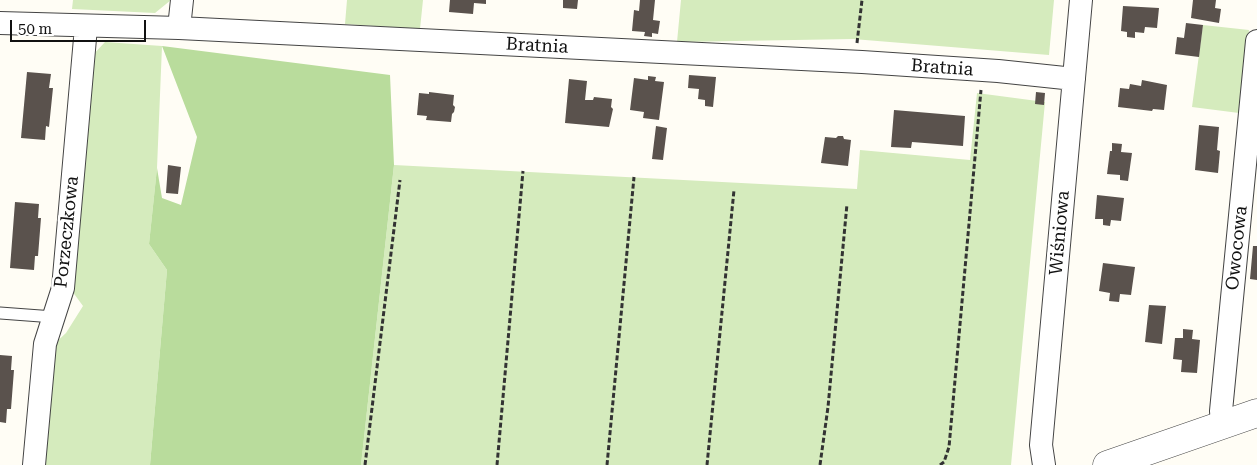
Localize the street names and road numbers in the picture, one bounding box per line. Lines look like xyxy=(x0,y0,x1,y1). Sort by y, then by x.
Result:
street label: Bratnia xyxy=(505,34,569,58)
street label: Bratnia xyxy=(910,55,974,81)
street label: Porzeczkowa xyxy=(50,175,84,289)
street label: Wiśniowa xyxy=(1046,190,1074,276)
street label: Owocowa xyxy=(1222,205,1252,291)

